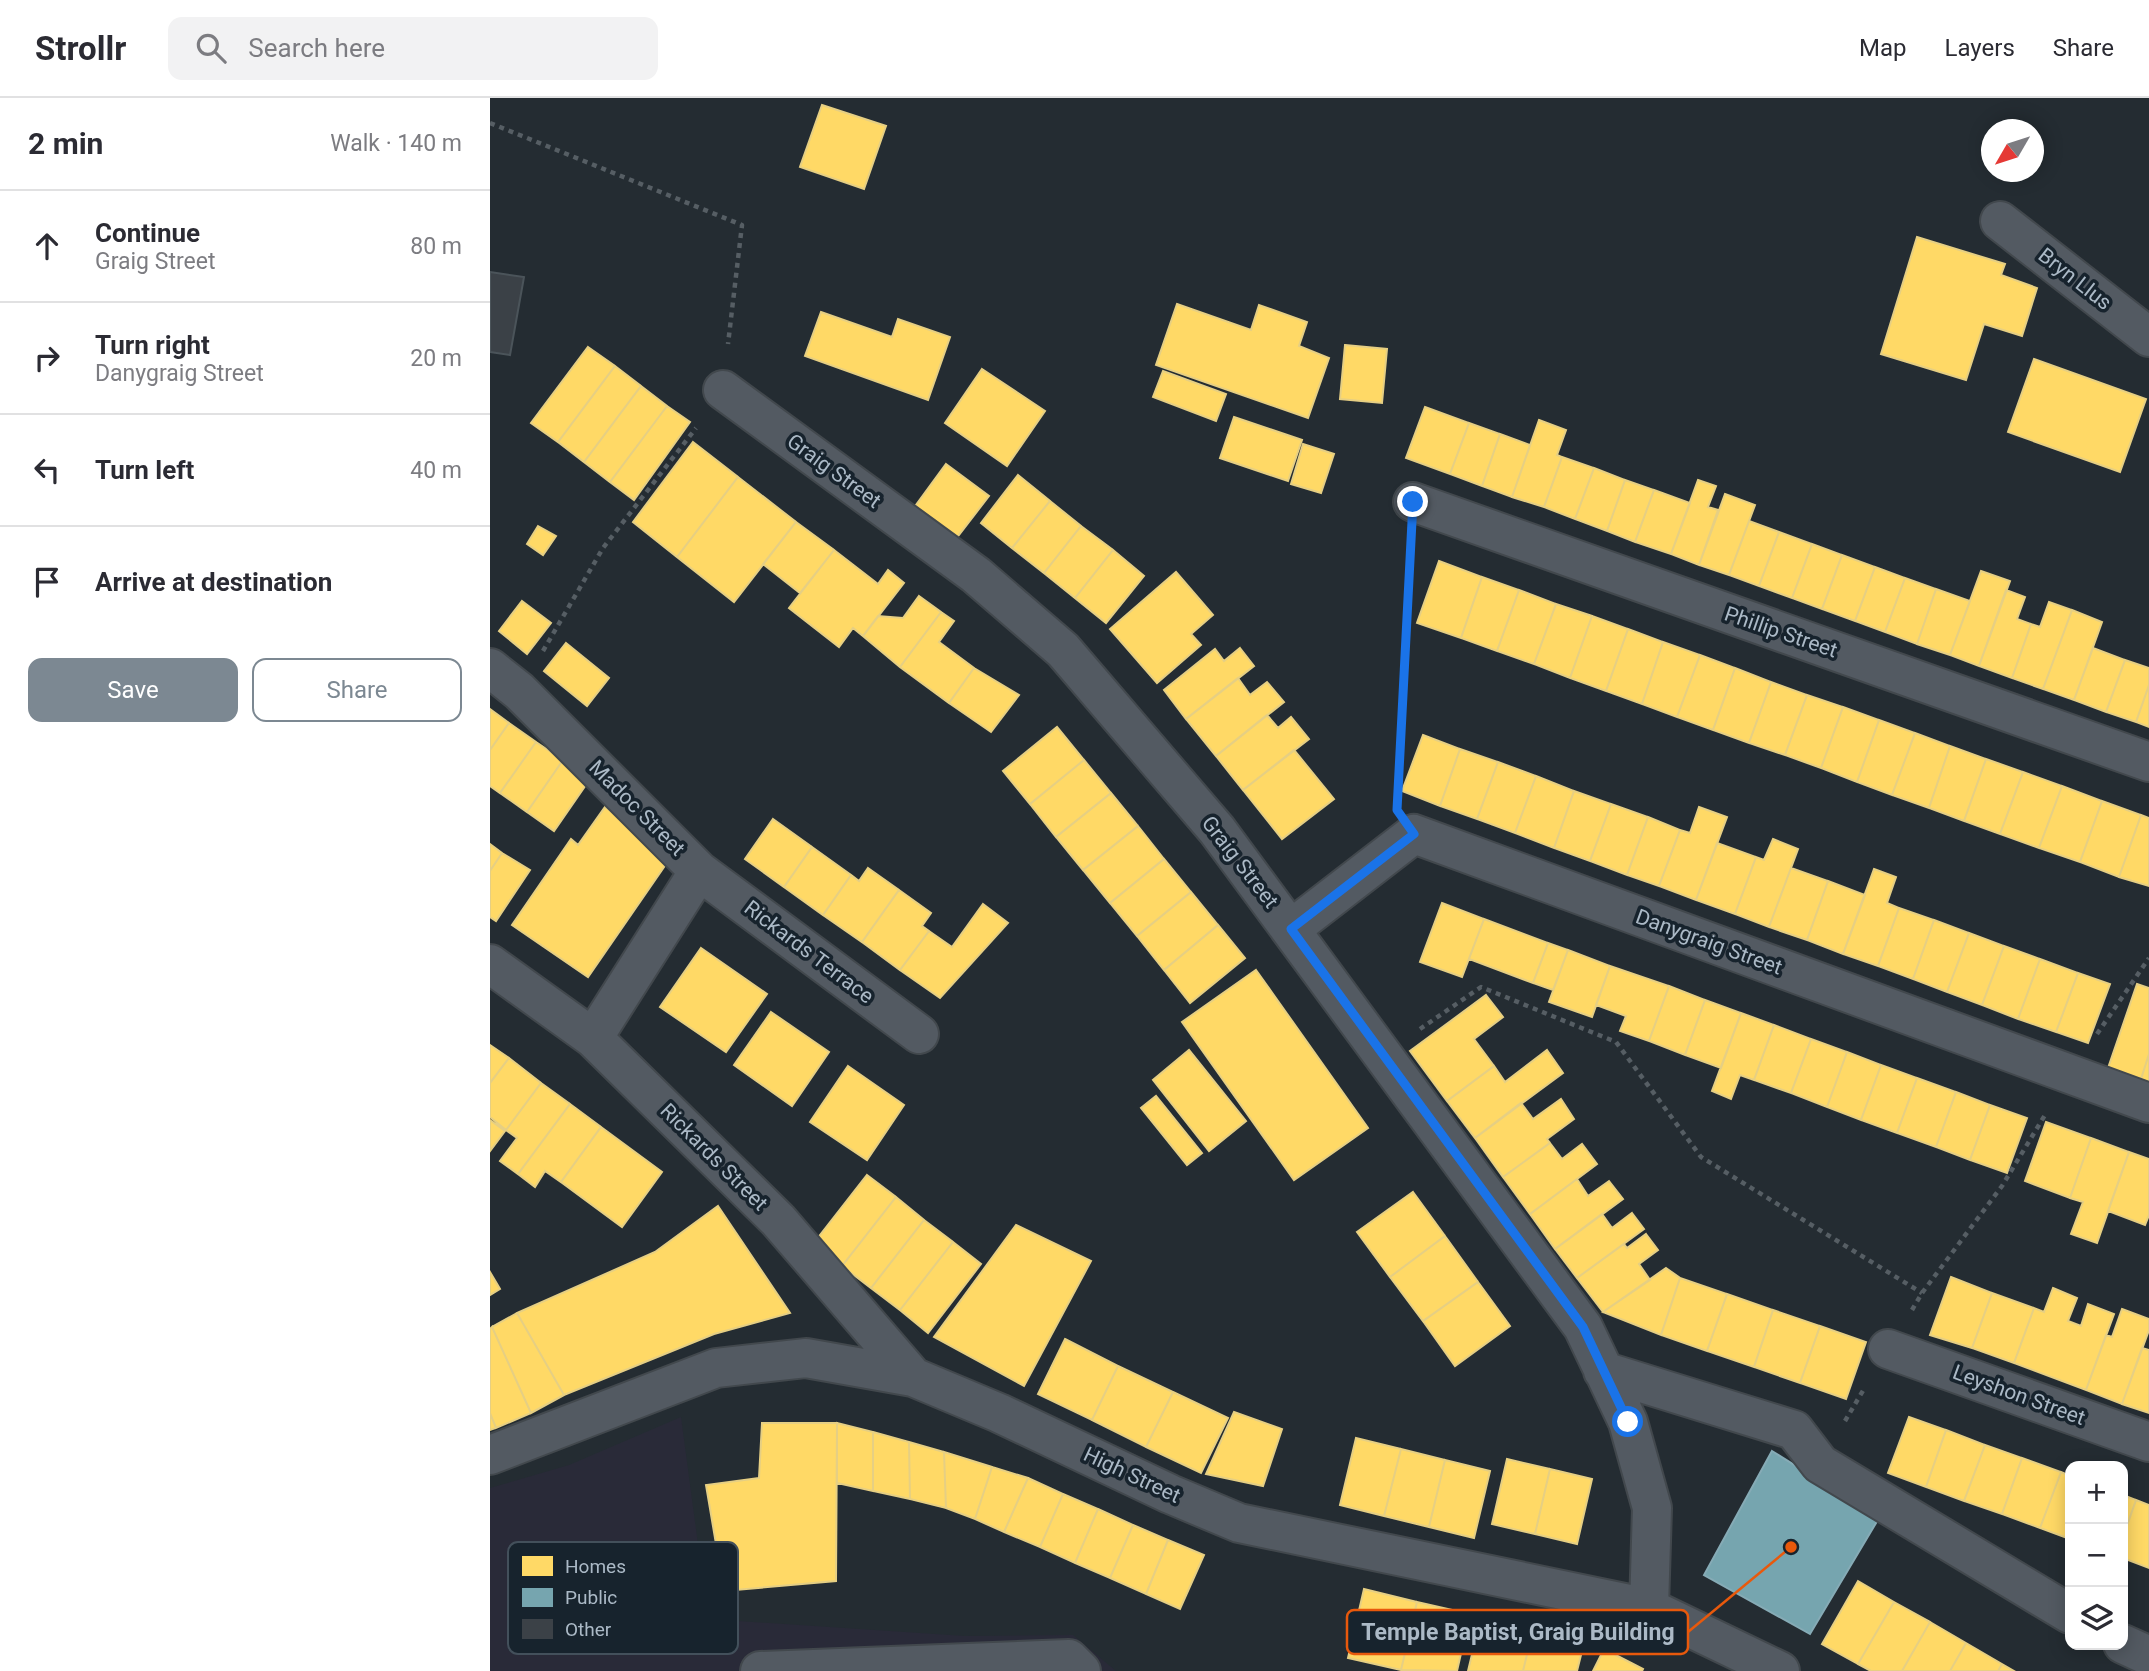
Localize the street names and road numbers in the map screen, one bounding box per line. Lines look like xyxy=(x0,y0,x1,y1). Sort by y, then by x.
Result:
street label: Bryn Llus xyxy=(2034,243,2116,315)
street label: Graig Street xyxy=(782,429,886,513)
street label: Phillip Street xyxy=(1721,602,1841,663)
street label: Madoc Street xyxy=(584,755,690,861)
street label: Graig Street xyxy=(1197,811,1283,913)
street label: Rickards Terrace xyxy=(740,896,878,1008)
street label: Danygraig Street xyxy=(1633,904,1786,980)
street label: Rickards Street xyxy=(656,1099,773,1216)
street label: Leyshon Street xyxy=(1950,1360,2088,1430)
street label: High Street xyxy=(1080,1442,1184,1508)

